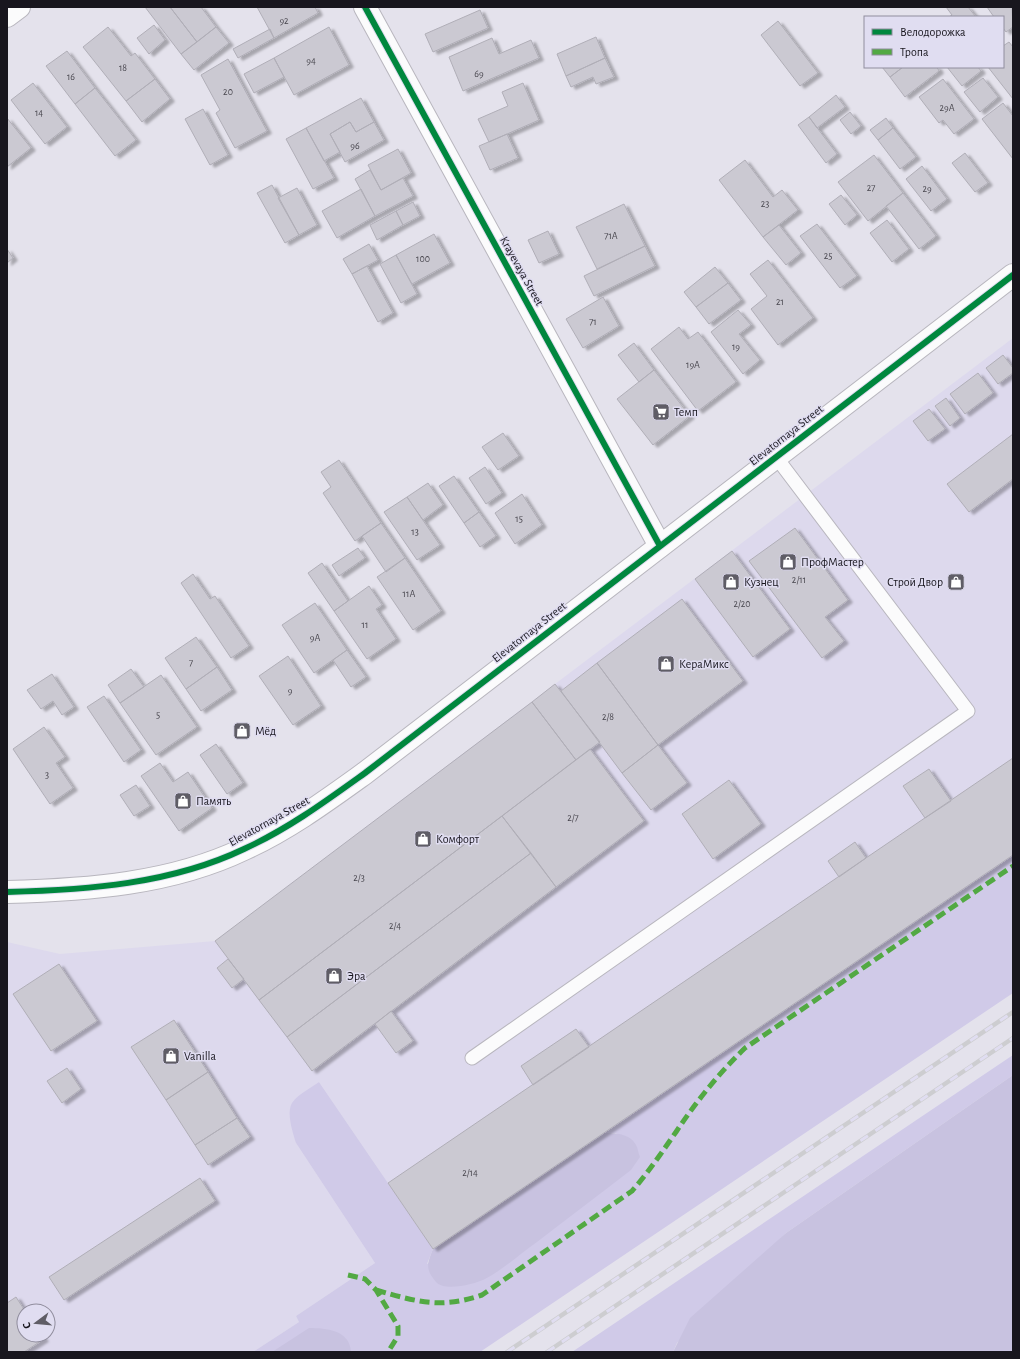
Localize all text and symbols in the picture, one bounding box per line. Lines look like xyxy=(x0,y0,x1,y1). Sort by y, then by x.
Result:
house number: 92 xyxy=(279,16,289,26)
legend xyxy=(864,16,1004,68)
text: Велодорожка xyxy=(900,26,966,38)
text: Тропа xyxy=(900,46,929,58)
house number: 94 xyxy=(306,56,316,66)
house number: 18 xyxy=(119,63,127,73)
house number: 69 xyxy=(474,69,484,79)
house number: 16 xyxy=(67,72,75,82)
house number: 20 xyxy=(223,87,233,97)
house number: 29А xyxy=(939,103,955,113)
house number: 14 xyxy=(35,108,43,118)
house number: 96 xyxy=(350,141,360,151)
house number: 27 xyxy=(867,183,875,193)
house number: 29 xyxy=(922,184,932,194)
house number: 23 xyxy=(761,199,769,209)
house number: 71А xyxy=(604,231,618,241)
street label: Krayevaya Street xyxy=(497,234,546,308)
house number: 25 xyxy=(824,251,832,261)
house number: 100 xyxy=(416,254,430,264)
house number: 21 xyxy=(776,297,784,307)
house number: 71 xyxy=(589,317,597,327)
house number: 19 xyxy=(732,342,740,352)
house number: 19А xyxy=(686,360,700,370)
supermarket icon: Темп xyxy=(651,402,671,422)
street label: Elevatornaya Street xyxy=(747,402,826,468)
place label: Темп xyxy=(674,406,698,418)
house number: 15 xyxy=(515,514,523,524)
house number: 13 xyxy=(411,527,419,537)
shop icon: ПрофМастер xyxy=(778,552,798,572)
place label: ПрофМастер xyxy=(801,556,864,568)
shop icon: Кузнец xyxy=(721,572,741,592)
shop icon: Строй Двор xyxy=(946,572,966,592)
house number: 2/11 xyxy=(792,575,806,585)
place label: Кузнец xyxy=(744,576,779,589)
place label: Строй Двор xyxy=(887,576,943,588)
house number: 11А xyxy=(403,589,415,599)
street label: Elevatornaya Street xyxy=(490,599,569,665)
house number: 2/20 xyxy=(733,599,751,609)
house number: 11 xyxy=(362,620,368,630)
house number: 9А xyxy=(310,633,320,643)
shop icon: КераМикс xyxy=(656,654,676,674)
house number: 7 xyxy=(189,658,193,668)
place label: КераМикс xyxy=(679,658,729,670)
house number: 9 xyxy=(288,686,293,696)
house number: 5 xyxy=(156,710,160,720)
house number: 2/8 xyxy=(602,712,614,722)
shop icon: Мёд xyxy=(232,721,252,741)
place label: Мёд xyxy=(255,725,276,737)
house number: 3 xyxy=(45,770,49,780)
shop icon: Память xyxy=(173,791,193,811)
street label: Elevatornaya Street xyxy=(227,794,312,849)
place label: Память xyxy=(196,795,231,807)
house number: 2/7 xyxy=(567,813,579,823)
shop icon: Комфорт xyxy=(413,829,433,849)
place label: Комфорт xyxy=(436,833,480,845)
house number: 2/3 xyxy=(353,873,365,883)
house number: 2/4 xyxy=(389,921,401,931)
shop icon: Эра xyxy=(324,966,344,986)
place label: Эра xyxy=(347,970,366,982)
shop icon: Vanilla xyxy=(161,1046,181,1066)
place label: Vanilla xyxy=(184,1050,217,1062)
house number: 2/14 xyxy=(462,1168,478,1178)
north arrow xyxy=(16,1303,56,1343)
text: С xyxy=(21,1321,33,1330)

